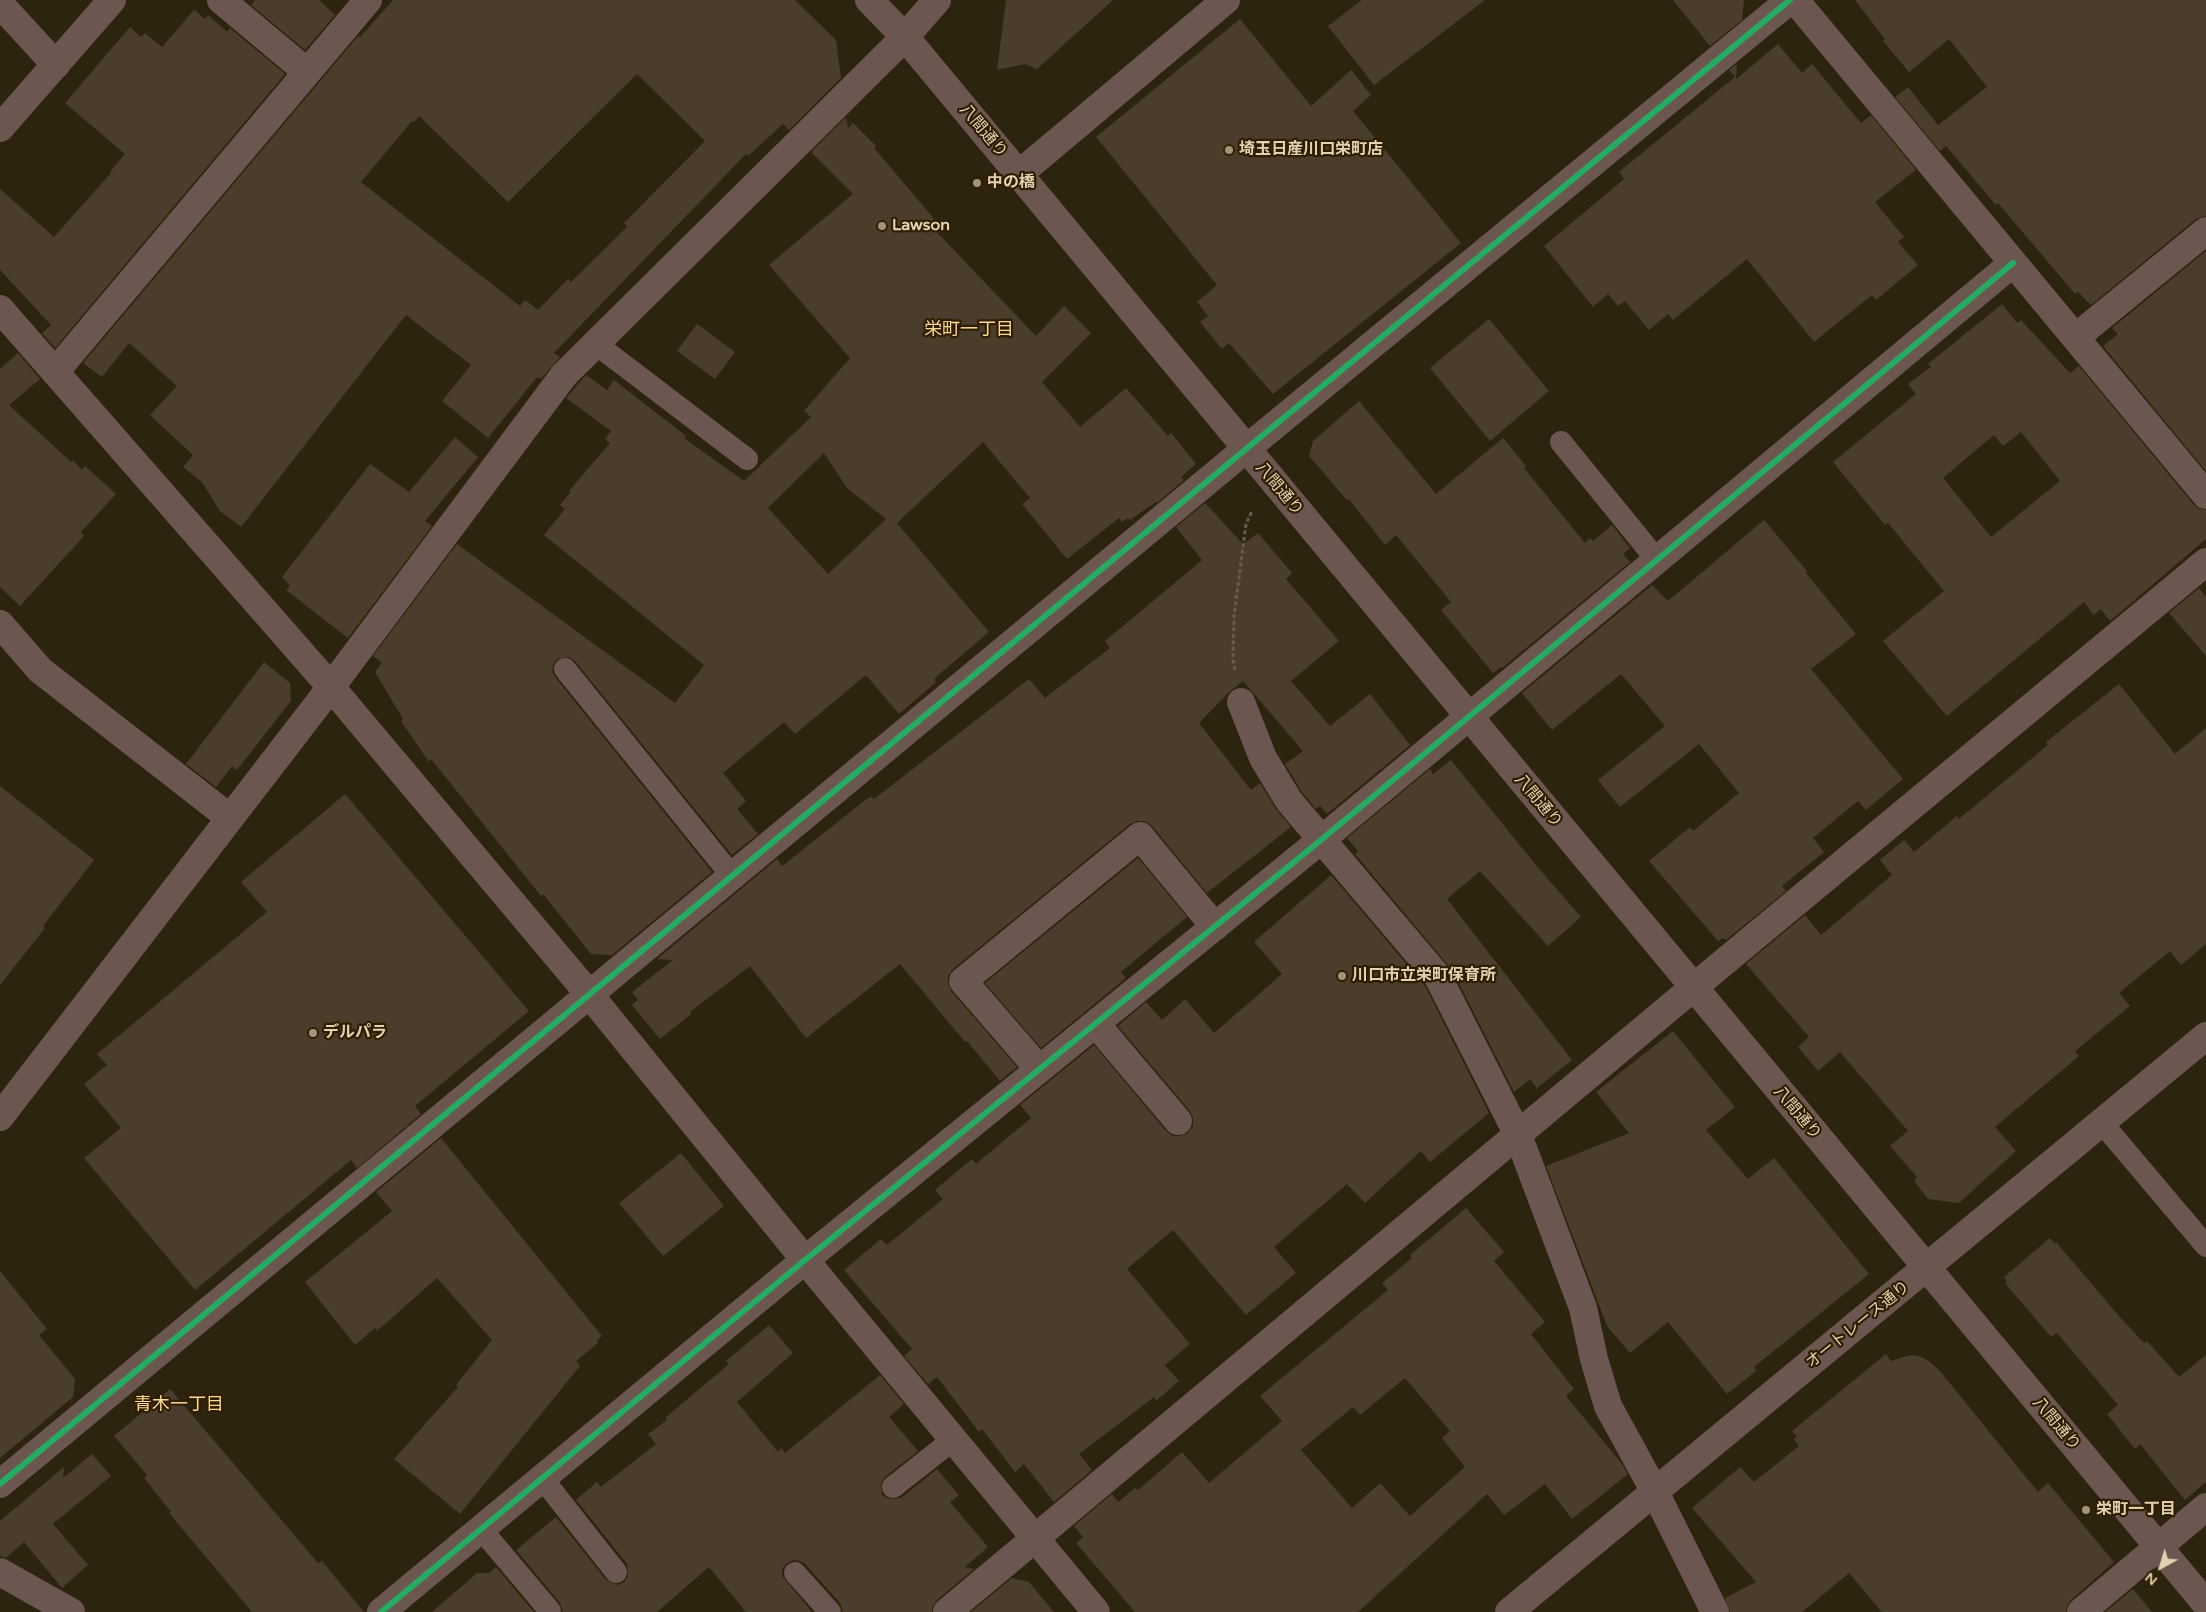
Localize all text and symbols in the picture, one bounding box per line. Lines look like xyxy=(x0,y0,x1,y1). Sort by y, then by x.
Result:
street label: 八間通り xyxy=(955,100,1011,162)
place label: 埼玉日産川口栄町店 xyxy=(1239,140,1383,160)
marker: 埼玉日産川口栄町店 xyxy=(1223,144,1235,156)
place label: 中の橋 xyxy=(987,173,1035,193)
marker: 中の橋 xyxy=(971,177,983,189)
place label: Lawson xyxy=(892,216,950,236)
marker: Lawson xyxy=(876,220,888,232)
district label: 栄町一丁目 xyxy=(924,319,1014,341)
street label: 八間通り xyxy=(1251,458,1307,520)
street label: 八間通り xyxy=(1510,770,1566,832)
place label: 川口市立栄町保育所 xyxy=(1352,966,1496,986)
marker: 川口市立栄町保育所 xyxy=(1336,970,1348,982)
place label: デルパラ xyxy=(323,1023,387,1043)
marker: デルパラ xyxy=(307,1027,319,1039)
street label: 八間通り xyxy=(1769,1082,1825,1144)
street label: オートレース通り xyxy=(1802,1277,1914,1373)
street label: 八間通り xyxy=(2028,1393,2084,1455)
district label: 青木一丁目 xyxy=(134,1394,224,1416)
place label: 栄町一丁目 xyxy=(2096,1500,2176,1520)
marker: 栄町一丁目 xyxy=(2080,1504,2092,1516)
north arrow xyxy=(2136,1542,2186,1592)
text: N xyxy=(2142,1569,2161,1589)

